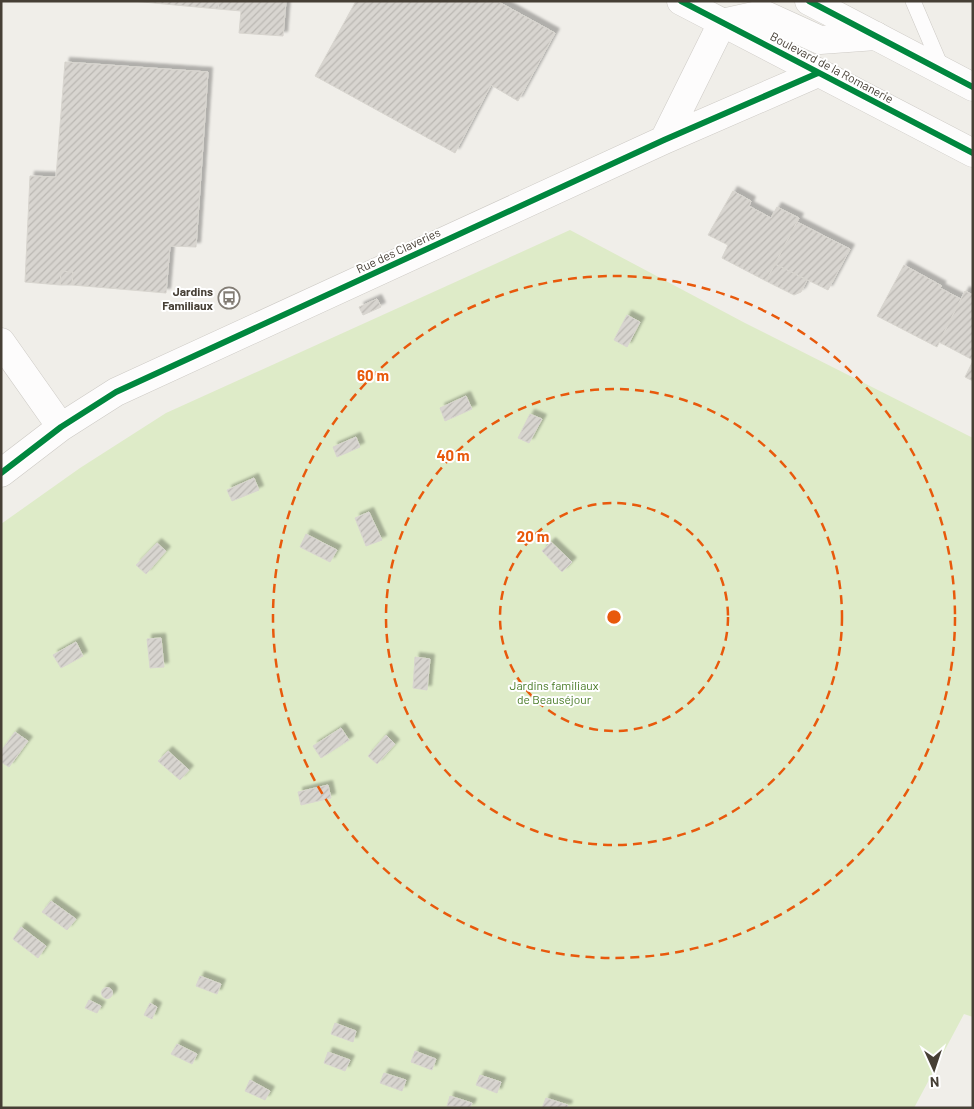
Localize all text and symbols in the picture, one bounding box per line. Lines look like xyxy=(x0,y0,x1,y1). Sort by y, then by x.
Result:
street label: Boulevard de la Romanerie xyxy=(768,29,896,105)
street label: Rue des Claveries xyxy=(354,224,442,276)
place label: Jardins Familiaux xyxy=(162,284,214,312)
bus stop icon: Jardins Familiaux xyxy=(217,286,241,310)
text: 60 m xyxy=(357,366,389,384)
text: 40 m xyxy=(436,446,470,464)
text: 20 m xyxy=(517,527,549,545)
centre of rings xyxy=(605,608,623,626)
park label: Jardins familiaux de Beauséjour xyxy=(510,678,599,706)
north arrow xyxy=(909,1044,959,1094)
text: N xyxy=(930,1074,940,1091)

